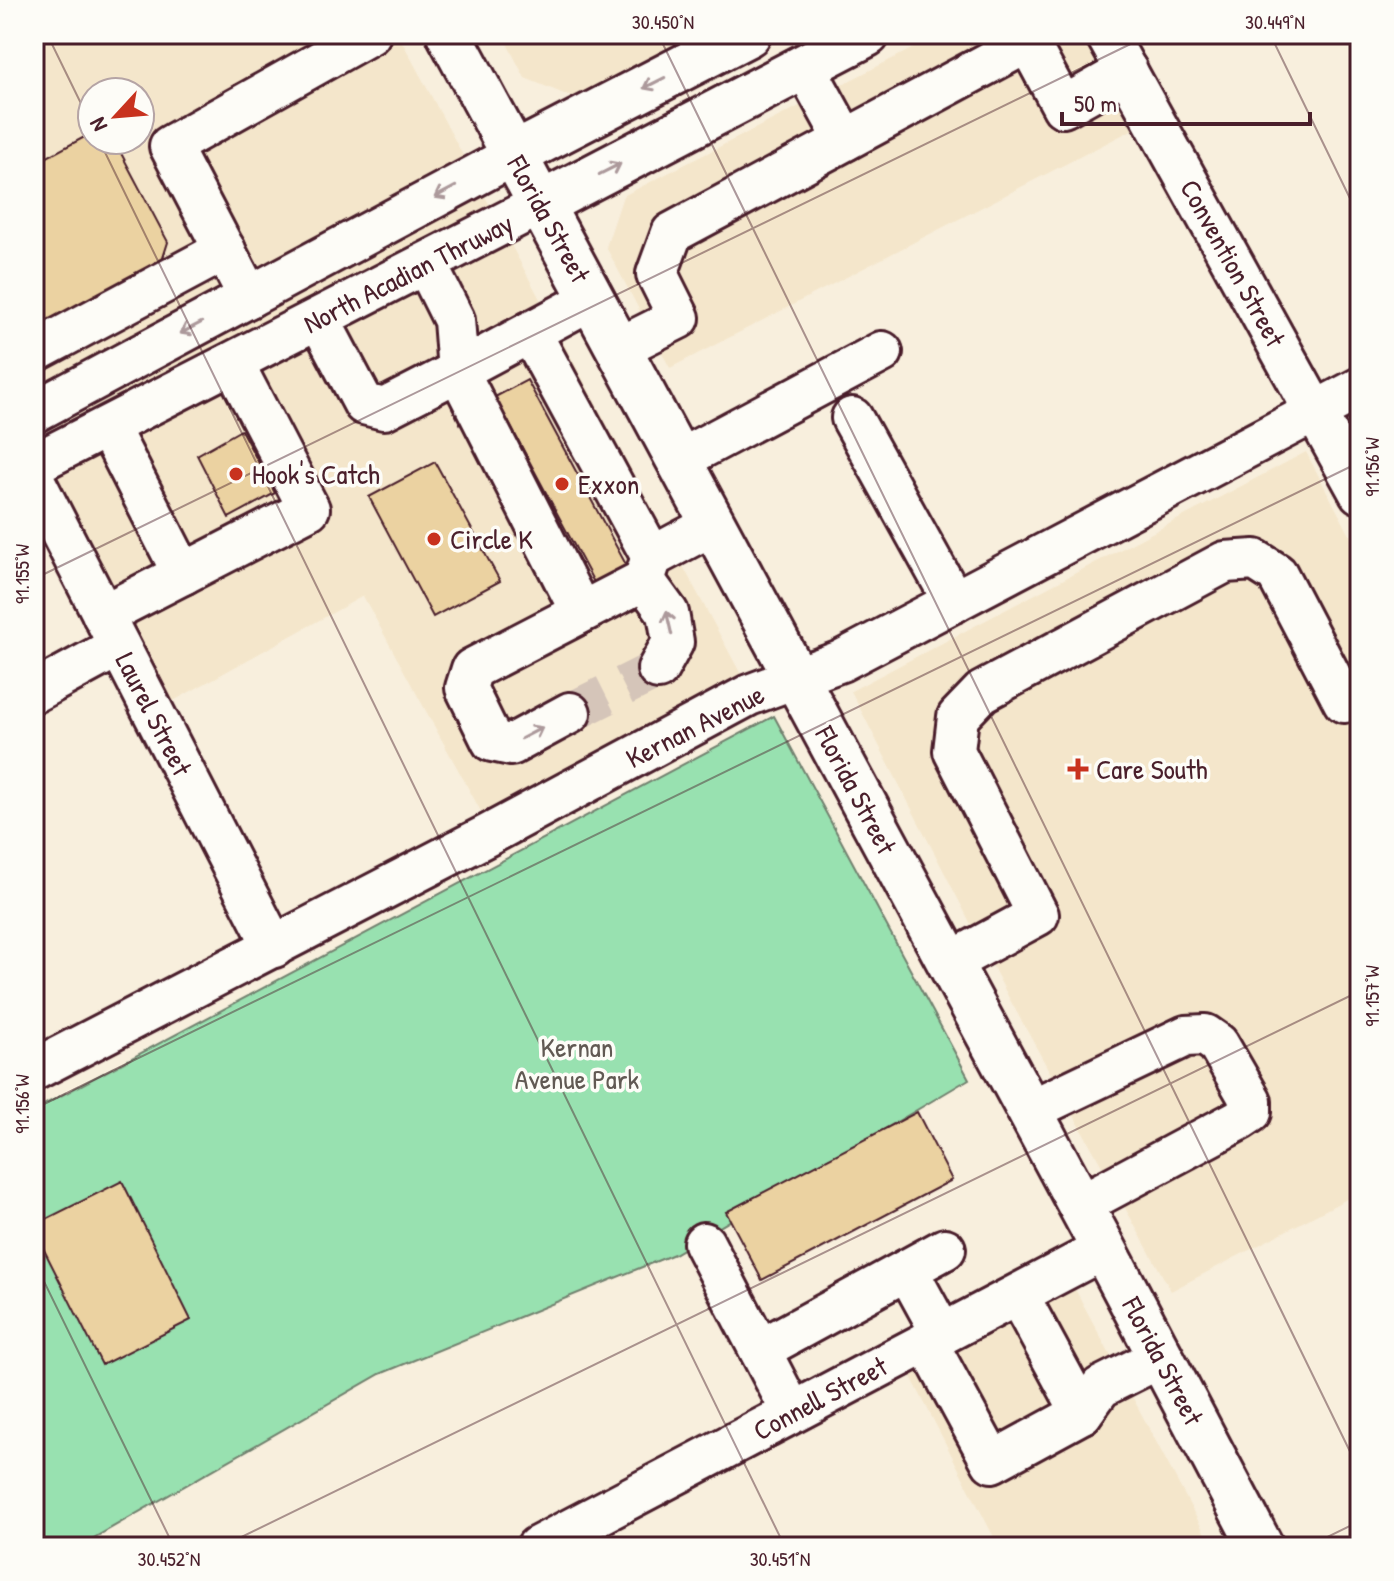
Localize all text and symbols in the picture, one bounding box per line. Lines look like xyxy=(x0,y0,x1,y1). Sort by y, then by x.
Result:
text: 30.450°N xyxy=(632,8,694,35)
text: 30.449°N xyxy=(1245,8,1305,35)
one-way arrow xyxy=(642,75,666,91)
north arrow xyxy=(76,76,156,156)
scale bar xyxy=(1062,76,1310,126)
text: 50 m xyxy=(1074,87,1117,119)
text: N xyxy=(82,113,114,137)
street label: Florida Street xyxy=(498,148,600,290)
one-way arrow xyxy=(598,160,622,176)
street label: Convention Street xyxy=(1171,173,1295,354)
one-way arrow xyxy=(434,184,457,200)
street label: North Acadian Thruway xyxy=(297,204,519,342)
one-way arrow xyxy=(180,321,204,336)
text: 91.156°W xyxy=(1358,437,1385,497)
place label: Hook's Catch xyxy=(252,455,380,493)
marker: Hook's Catch xyxy=(227,465,245,483)
place label: Exxon xyxy=(578,465,639,503)
marker: Exxon xyxy=(553,475,571,493)
place label: Circle K xyxy=(450,520,533,558)
marker: Circle K xyxy=(425,530,443,548)
text: 91.155°W xyxy=(8,543,35,604)
one-way arrow xyxy=(661,611,676,636)
street label: Laurel Street xyxy=(107,646,201,782)
street label: Kernan Avenue xyxy=(619,675,771,777)
street label: Florida Street xyxy=(806,718,906,861)
one-way arrow xyxy=(520,725,543,741)
place label: Care South xyxy=(1096,750,1208,788)
marker: Care South xyxy=(1067,758,1089,780)
text: 91.157°W xyxy=(1358,965,1385,1027)
park label: Kernan Avenue Park xyxy=(515,1028,640,1098)
text: 91.156°W xyxy=(8,1074,35,1134)
street label: Florida Street xyxy=(1113,1289,1213,1432)
street label: Connell Street xyxy=(746,1347,894,1449)
text: 30.452°N xyxy=(138,1545,200,1572)
text: 30.451°N xyxy=(750,1545,810,1572)

